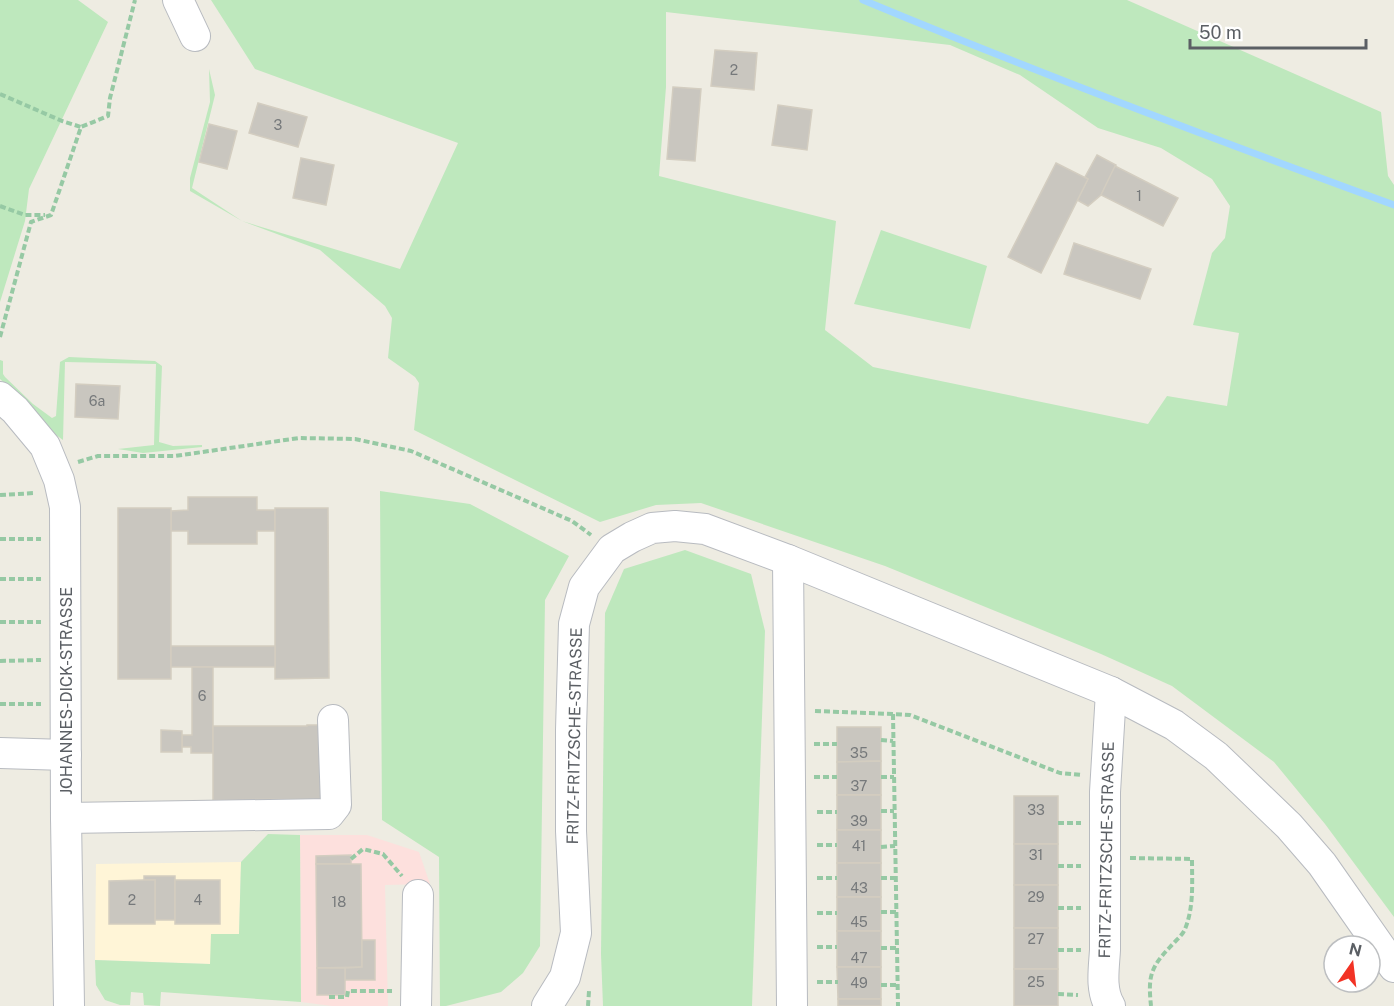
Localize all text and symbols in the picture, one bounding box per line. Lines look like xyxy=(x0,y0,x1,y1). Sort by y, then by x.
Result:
scale bar xyxy=(1190,12,1366,50)
text: 50 m xyxy=(1199,22,1242,43)
house number: 2 xyxy=(730,62,738,78)
house number: 3 xyxy=(274,117,283,133)
house number: 1 xyxy=(1136,188,1142,204)
house number: 6a xyxy=(89,393,105,409)
street label: JOHANNES-DICK-STRASSE xyxy=(57,587,76,795)
street label: FRITZ-FRITZSCHE-STRASSE xyxy=(563,627,586,845)
house number: 6 xyxy=(198,688,207,704)
street label: FRITZ-FRITZSCHE-STRASSE xyxy=(1095,741,1118,959)
house number: 35 xyxy=(850,745,868,761)
house number: 37 xyxy=(851,778,867,794)
house number: 33 xyxy=(1027,802,1045,818)
house number: 39 xyxy=(850,813,868,829)
house number: 41 xyxy=(852,838,866,854)
house number: 31 xyxy=(1029,847,1043,863)
house number: 43 xyxy=(850,880,868,896)
house number: 29 xyxy=(1027,889,1045,905)
house number: 2 xyxy=(128,892,136,908)
house number: 4 xyxy=(194,892,203,908)
house number: 18 xyxy=(332,894,346,910)
house number: 45 xyxy=(850,914,868,930)
house number: 27 xyxy=(1028,931,1044,947)
north arrow xyxy=(1322,934,1382,994)
text: N xyxy=(1347,939,1364,961)
house number: 47 xyxy=(850,950,868,966)
house number: 25 xyxy=(1027,974,1045,990)
house number: 49 xyxy=(850,975,868,991)

